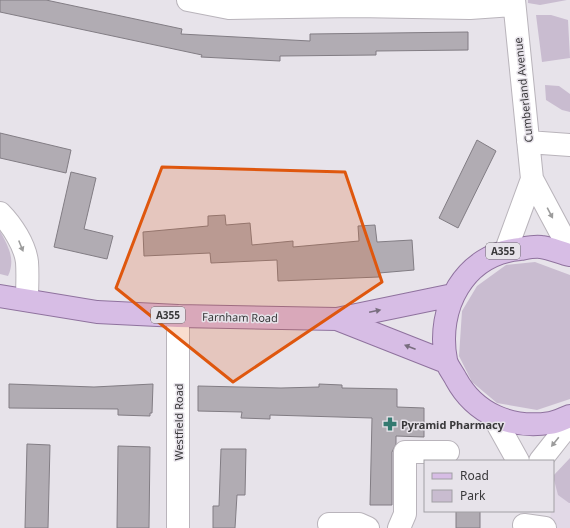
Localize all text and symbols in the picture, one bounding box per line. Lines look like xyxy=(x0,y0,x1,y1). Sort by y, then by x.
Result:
street label: Cumberland Avenue xyxy=(510,37,536,143)
one-way arrow xyxy=(547,208,554,219)
one-way arrow xyxy=(19,240,25,252)
road number: A355 xyxy=(486,243,520,259)
road number: A355 xyxy=(151,307,185,323)
one-way arrow xyxy=(369,307,382,313)
street label: Farnham Road xyxy=(202,309,278,325)
one-way arrow xyxy=(403,344,415,350)
street label: Westfield Road xyxy=(171,383,186,461)
pharmacy icon: Pyramid Pharmacy xyxy=(382,416,398,432)
place label: Pyramid Pharmacy xyxy=(401,417,505,432)
one-way arrow xyxy=(550,437,559,448)
legend xyxy=(424,460,554,512)
text: Road xyxy=(460,467,489,484)
text: Park xyxy=(460,487,486,504)

